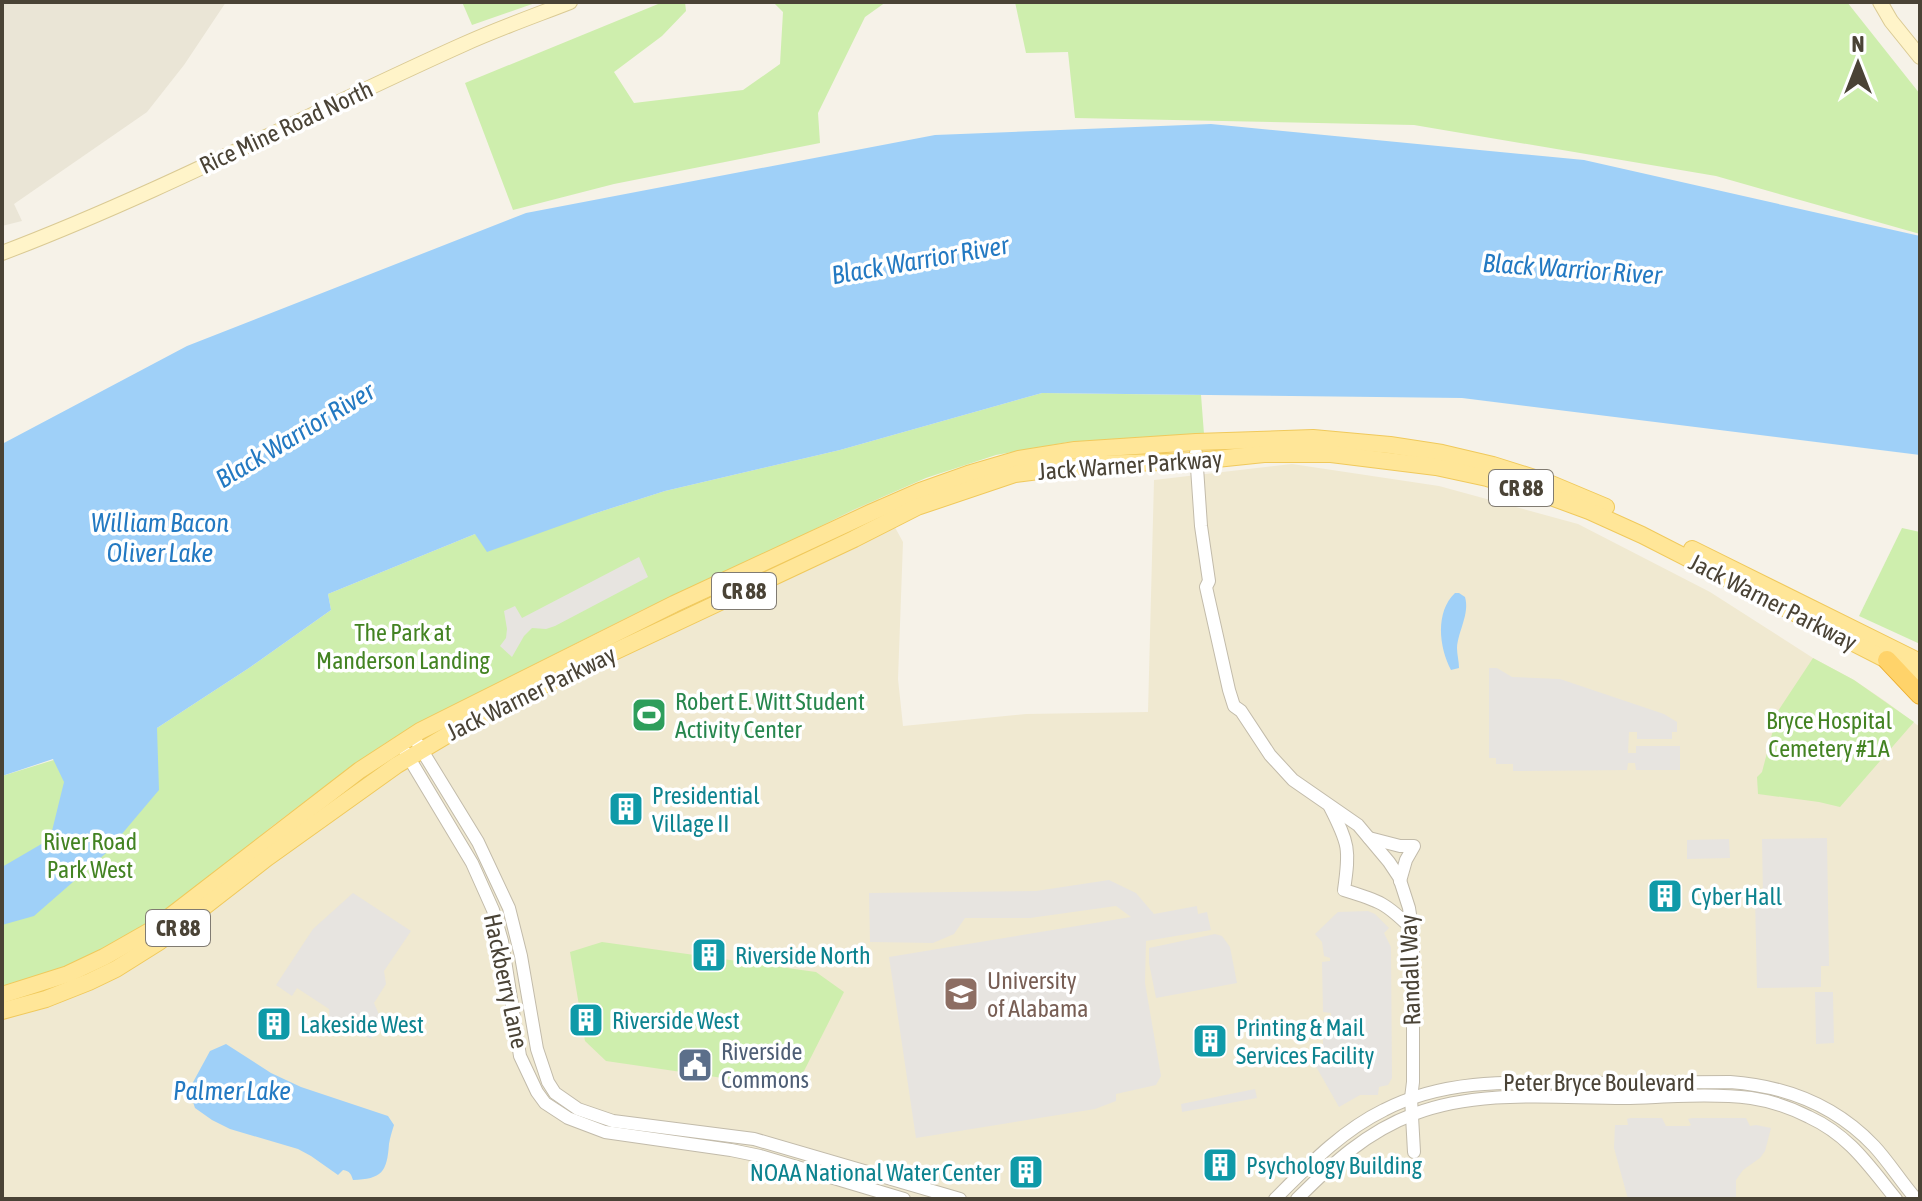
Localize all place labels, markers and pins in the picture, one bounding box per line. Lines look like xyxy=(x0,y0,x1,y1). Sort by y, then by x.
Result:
place label: Robert E. Witt Student Activity Center xyxy=(675,688,865,743)
sports icon: Robert E. Witt Student Activity Center xyxy=(630,696,668,734)
place label: Presidential Village II xyxy=(652,782,760,837)
building icon: Presidential Village II xyxy=(607,790,645,828)
building icon: Cyber Hall xyxy=(1646,877,1684,915)
place label: Cyber Hall xyxy=(1691,883,1783,910)
building icon: Riverside North xyxy=(690,936,728,974)
place label: Riverside North xyxy=(735,942,871,969)
place label: University of Alabama xyxy=(987,967,1088,1022)
school or university icon: University of Alabama xyxy=(942,975,980,1013)
building icon: Riverside West xyxy=(567,1001,605,1039)
building icon: Lakeside West xyxy=(255,1005,293,1043)
place label: Riverside West xyxy=(612,1007,740,1034)
place label: Lakeside West xyxy=(300,1011,424,1038)
place label: Printing & Mail Services Facility xyxy=(1236,1014,1375,1069)
building icon: Printing & Mail Services Facility xyxy=(1191,1022,1229,1060)
place label: Riverside Commons xyxy=(721,1038,809,1093)
public building icon: Riverside Commons xyxy=(676,1046,714,1084)
building icon: Psychology Building xyxy=(1201,1146,1239,1184)
place label: Psychology Building xyxy=(1246,1152,1423,1179)
building icon: NOAA National Water Center xyxy=(1007,1153,1045,1191)
place label: NOAA National Water Center xyxy=(750,1159,1001,1186)

